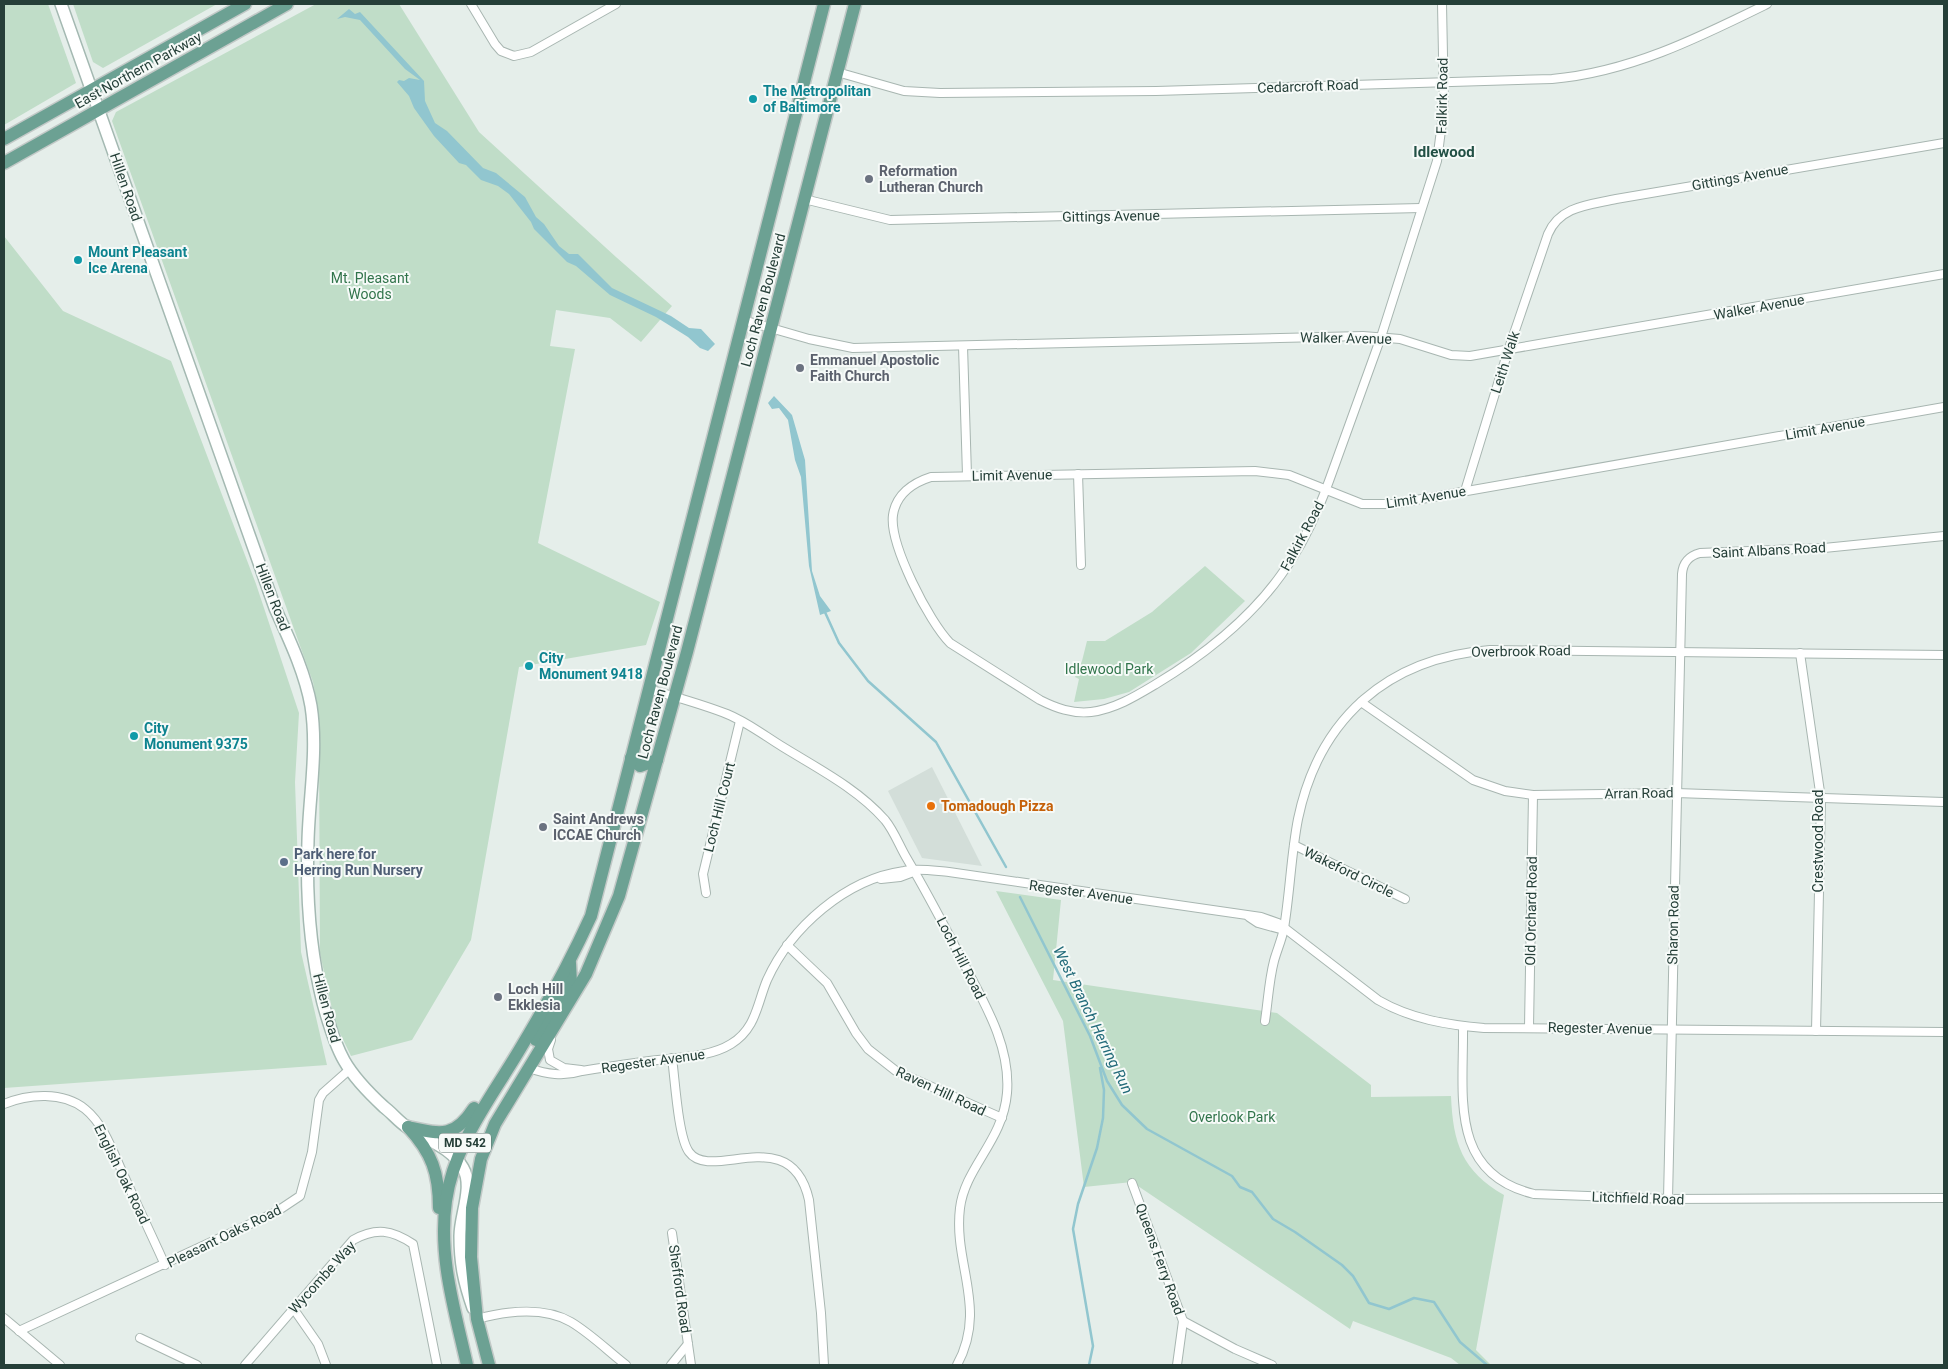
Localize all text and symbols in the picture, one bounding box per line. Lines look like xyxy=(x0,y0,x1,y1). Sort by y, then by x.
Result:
street label: East Northern Parkway xyxy=(72,28,204,112)
street label: Falkirk Road xyxy=(1433,58,1451,134)
street label: Cedarcroft Road xyxy=(1257,76,1359,96)
place label: The Metropolitan of Baltimore xyxy=(763,83,871,115)
marker: The Metropolitan of Baltimore xyxy=(747,93,759,105)
district label: Idlewood xyxy=(1413,143,1475,161)
street label: Hillen Road xyxy=(107,151,145,223)
street label: Gittings Avenue xyxy=(1691,161,1789,193)
place label: Reformation Lutheran Church xyxy=(879,163,983,195)
marker: Reformation Lutheran Church xyxy=(863,173,875,185)
street label: Gittings Avenue xyxy=(1062,207,1160,225)
street label: Loch Raven Boulevard xyxy=(737,232,789,368)
place label: Mount Pleasant Ice Arena xyxy=(88,244,187,276)
marker: Mount Pleasant Ice Arena xyxy=(72,254,84,266)
park label: Mt. Pleasant Woods xyxy=(331,270,410,302)
street label: Walker Avenue xyxy=(1713,291,1805,323)
street label: Leith Walk xyxy=(1487,328,1523,395)
street label: Walker Avenue xyxy=(1300,329,1392,347)
place label: Emmanuel Apostolic Faith Church xyxy=(810,352,939,384)
marker: Emmanuel Apostolic Faith Church xyxy=(794,362,806,374)
street label: Limit Avenue xyxy=(1784,413,1866,443)
street label: Limit Avenue xyxy=(972,466,1052,484)
street label: Limit Avenue xyxy=(1385,483,1467,511)
street label: Falkirk Road xyxy=(1277,498,1327,574)
street label: Saint Albans Road xyxy=(1712,539,1826,561)
street label: Hillen Road xyxy=(253,561,293,633)
street label: Loch Raven Boulevard xyxy=(634,624,686,760)
street label: Overbrook Road xyxy=(1471,642,1571,660)
place label: City Monument 9418 xyxy=(539,650,643,682)
marker: City Monument 9418 xyxy=(523,660,535,672)
park label: Idlewood Park xyxy=(1065,661,1154,677)
place label: City Monument 9375 xyxy=(144,720,248,752)
marker: City Monument 9375 xyxy=(128,730,140,742)
street label: Loch Hill Court xyxy=(700,760,738,854)
street label: Arran Road xyxy=(1604,784,1674,802)
street label: Crestwood Road xyxy=(1810,790,1826,892)
place label: Tomadough Pizza xyxy=(941,798,1054,814)
marker: Tomadough Pizza xyxy=(925,800,937,812)
place label: Saint Andrews ICCAE Church xyxy=(553,811,644,843)
marker: Saint Andrews ICCAE Church xyxy=(537,821,549,833)
street label: Wakeford Circle xyxy=(1301,843,1397,901)
place label: Park here for Herring Run Nursery xyxy=(294,846,424,878)
marker: Park here for Herring Run Nursery xyxy=(278,856,290,868)
street label: Old Orchard Road xyxy=(1522,856,1540,966)
street label: Regester Avenue xyxy=(1028,877,1134,907)
street label: Sharon Road xyxy=(1664,885,1682,965)
street label: Loch Hill Road xyxy=(933,914,989,1002)
water label: West Branch Herring Run xyxy=(1049,943,1137,1097)
street label: Hillen Road xyxy=(310,972,344,1044)
place label: Loch Hill Ekklesia xyxy=(508,981,563,1013)
marker: Loch Hill Ekklesia xyxy=(492,991,504,1003)
street label: Regester Avenue xyxy=(1548,1019,1652,1037)
street label: Regester Avenue xyxy=(600,1046,706,1076)
street label: Raven Hill Road xyxy=(894,1063,988,1119)
park label: Overlook Park xyxy=(1189,1109,1276,1125)
street label: English Oak Road xyxy=(91,1122,153,1226)
road number: MD 542 xyxy=(439,1134,491,1152)
street label: Litchfield Road xyxy=(1591,1188,1685,1208)
street label: Pleasant Oaks Road xyxy=(164,1201,284,1271)
street label: Queens Ferry Road xyxy=(1132,1201,1188,1317)
street label: Wycombe Way xyxy=(285,1237,359,1316)
street label: Shefford Road xyxy=(666,1244,694,1334)

